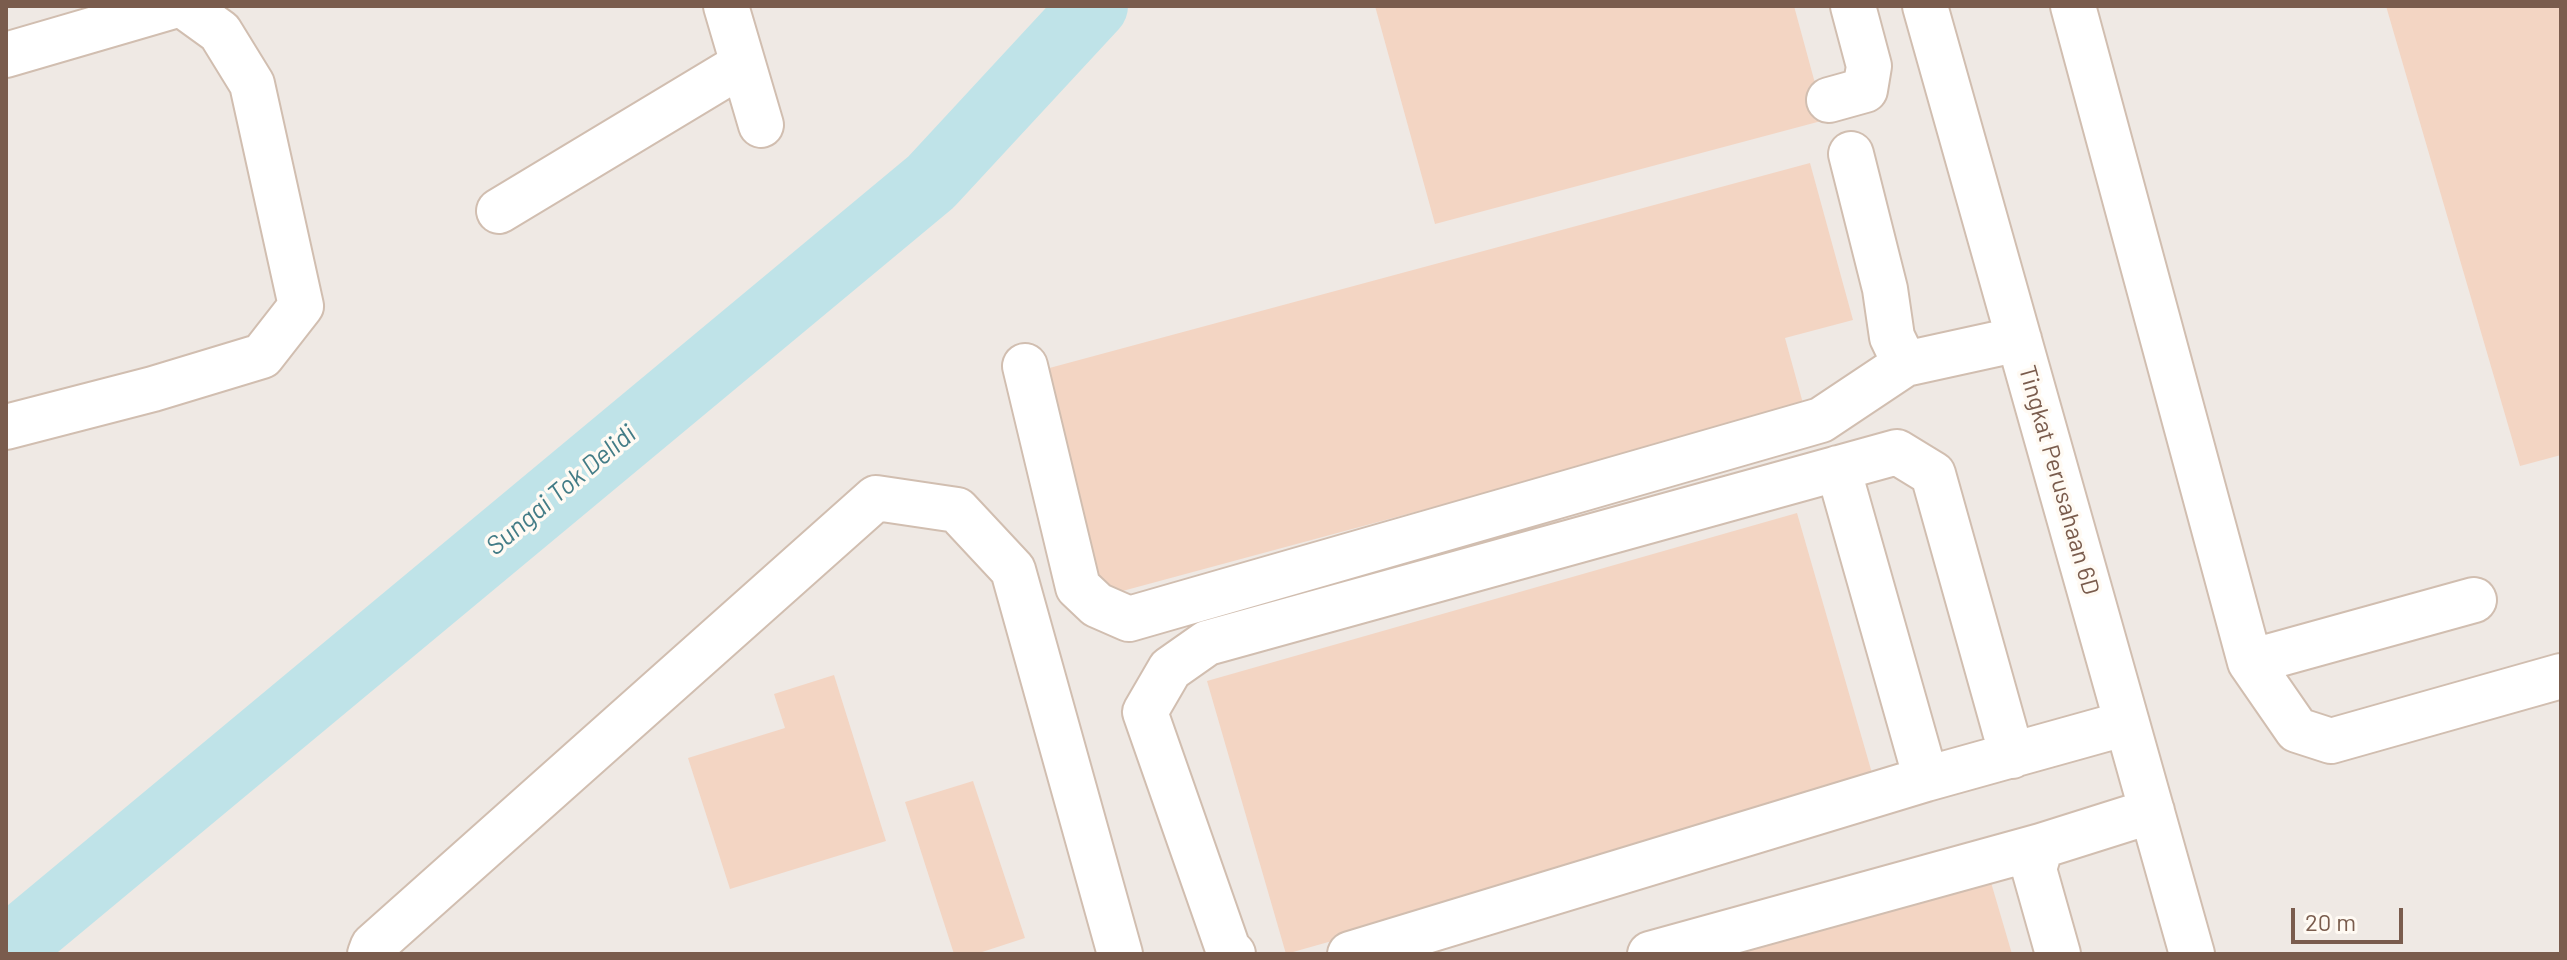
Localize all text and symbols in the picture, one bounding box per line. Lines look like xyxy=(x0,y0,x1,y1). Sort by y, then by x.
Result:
street label: Tingkat Perusahaan 6D xyxy=(2012,362,2106,598)
water label: Sungai Tok Delidi xyxy=(480,418,642,562)
scale bar xyxy=(2295,892,2407,942)
text: 20 m xyxy=(2305,907,2356,936)

